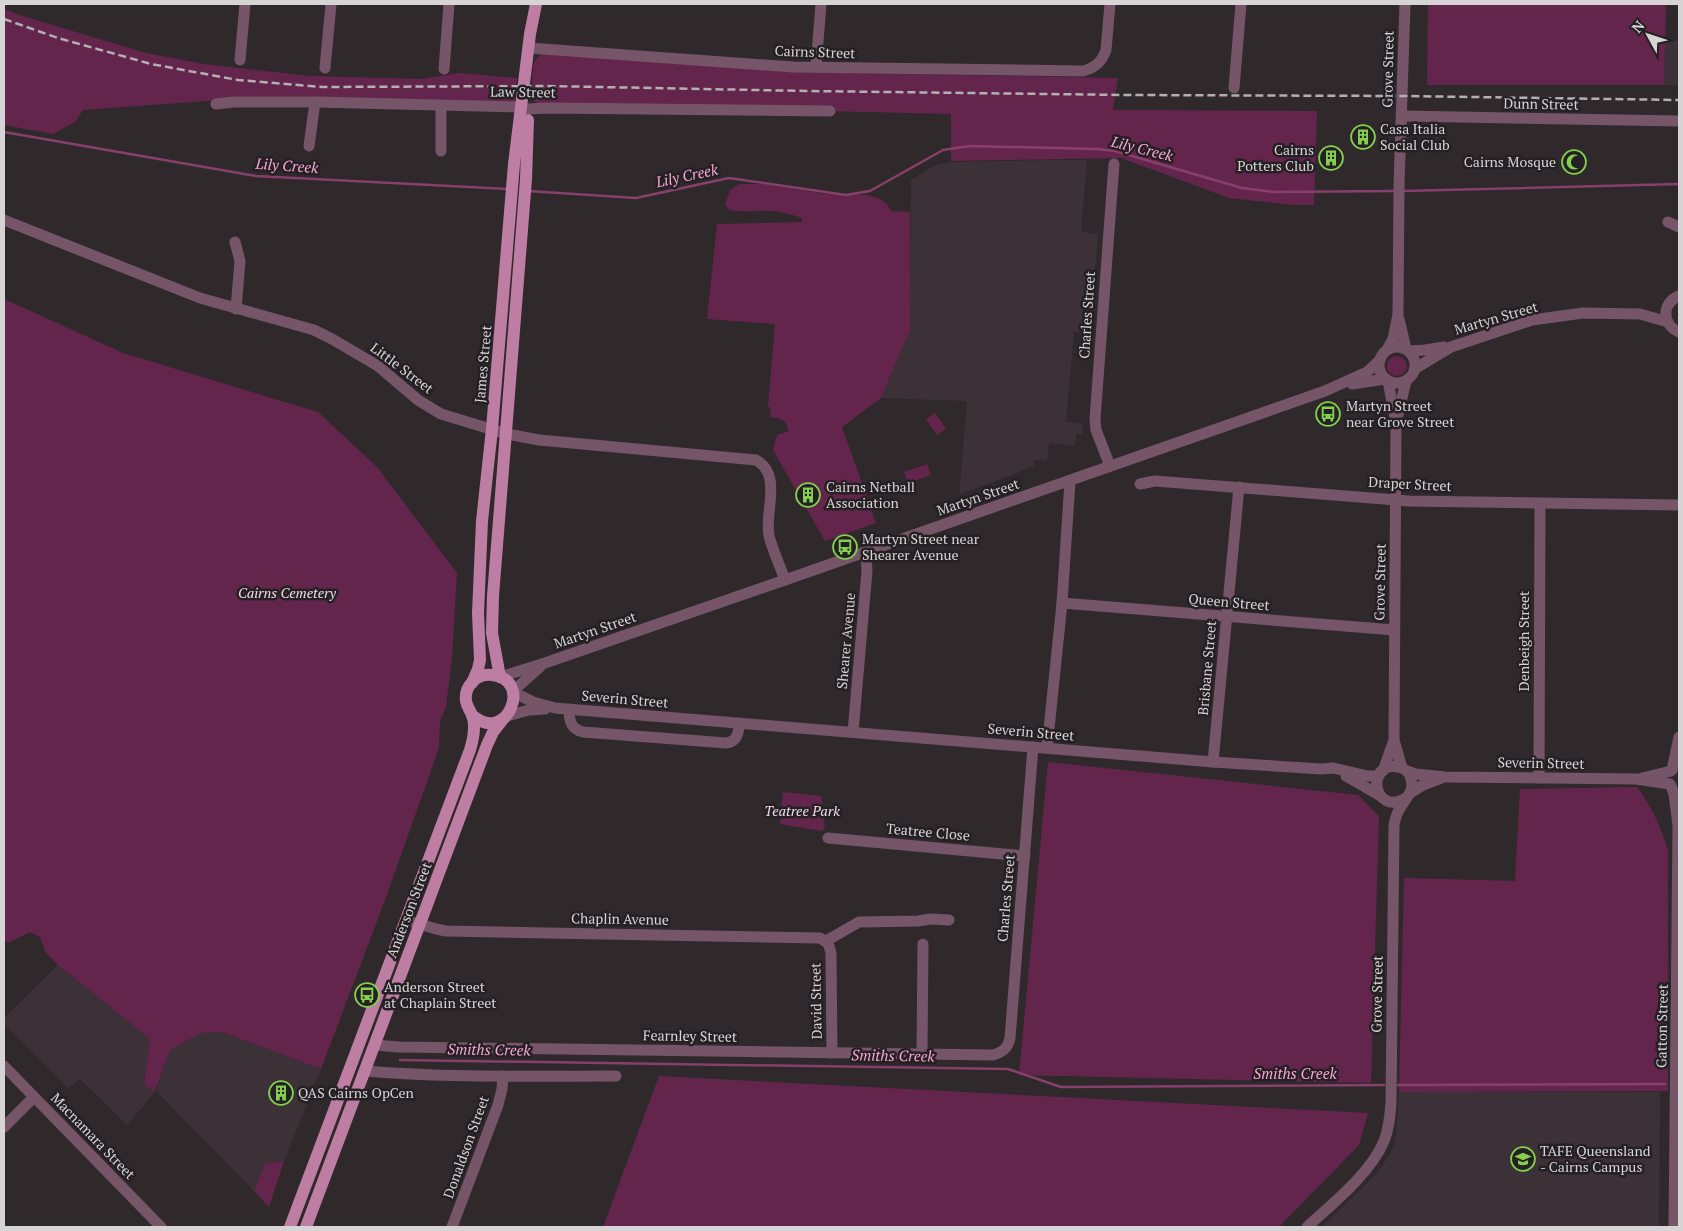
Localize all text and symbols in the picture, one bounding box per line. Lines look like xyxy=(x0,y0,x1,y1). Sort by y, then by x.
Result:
north arrow xyxy=(1623,10,1673,60)
text: N xyxy=(1627,16,1649,36)
street label: Grove Street xyxy=(1377,29,1398,108)
street label: Cairns Street xyxy=(774,41,857,62)
street label: Law Street xyxy=(490,81,557,102)
street label: Dunn Street xyxy=(1503,93,1580,114)
place label: Casa Italia Social Club xyxy=(1380,119,1450,154)
building icon: Casa Italia Social Club xyxy=(1350,124,1376,150)
water label: Lily Creek xyxy=(1108,130,1176,166)
place label: Cairns Potters Club xyxy=(1237,140,1314,175)
building icon: Cairns Potters Club xyxy=(1318,145,1344,171)
mosque icon: Cairns Mosque xyxy=(1561,149,1587,175)
place label: Cairns Mosque xyxy=(1464,152,1556,171)
water label: Lily Creek xyxy=(254,153,320,177)
water label: Lily Creek xyxy=(653,159,720,192)
street label: Charles Street xyxy=(1074,270,1099,359)
street label: Martyn Street xyxy=(1452,296,1541,338)
street label: James Street xyxy=(470,324,495,404)
street label: Little Street xyxy=(367,338,438,398)
place label: Martyn Street near Grove Street xyxy=(1346,396,1455,431)
bus stop icon: Martyn Street near Grove Street xyxy=(1315,401,1341,427)
street label: Draper Street xyxy=(1368,472,1453,495)
street label: Martyn Street xyxy=(934,473,1022,519)
place label: Cairns Netball Association xyxy=(826,477,915,512)
building icon: Cairns Netball Association xyxy=(795,482,821,508)
place label: Martyn Street near Shearer Avenue xyxy=(862,529,980,564)
bus stop icon: Martyn Street near Shearer Avenue xyxy=(832,534,858,560)
street label: Grove Street xyxy=(1369,542,1390,621)
park label: Cairns Cemetery xyxy=(238,583,337,602)
street label: Queen Street xyxy=(1188,588,1271,615)
street label: Denbeigh Street xyxy=(1514,590,1533,691)
street label: Shearer Avenue xyxy=(832,592,859,690)
street label: Martyn Street xyxy=(551,606,639,652)
street label: Brisbane Street xyxy=(1193,619,1220,716)
street label: Severin Street xyxy=(581,685,670,712)
street label: Severin Street xyxy=(987,718,1076,745)
street label: Severin Street xyxy=(1497,752,1585,773)
park label: Teatree Park xyxy=(764,801,840,820)
street label: Teatree Close xyxy=(885,818,971,845)
street label: Charles Street xyxy=(992,853,1019,943)
street label: Anderson Street xyxy=(382,859,436,960)
street label: Chaplin Avenue xyxy=(571,908,669,929)
street label: Grove Street xyxy=(1366,954,1387,1033)
street label: David Street xyxy=(805,962,826,1040)
place label: Anderson Street at Chaplain Street xyxy=(384,977,497,1012)
bus stop icon: Anderson Street at Chaplain Street xyxy=(354,982,380,1008)
street label: Gatton Street xyxy=(1651,983,1672,1068)
street label: Fearnley Street xyxy=(643,1025,738,1046)
water label: Smiths Creek xyxy=(447,1038,532,1060)
water label: Smiths Creek xyxy=(851,1044,936,1066)
water label: Smiths Creek xyxy=(1253,1063,1337,1083)
building icon: QAS Cairns OpCen xyxy=(268,1080,294,1106)
place label: QAS Cairns OpCen xyxy=(298,1083,415,1102)
street label: Macnamara Street xyxy=(47,1088,140,1184)
street label: Donaldson Street xyxy=(438,1092,493,1201)
place label: TAFE Queensland - Cairns Campus xyxy=(1540,1141,1651,1176)
school or university icon: TAFE Queensland - Cairns Campus xyxy=(1510,1146,1536,1172)

